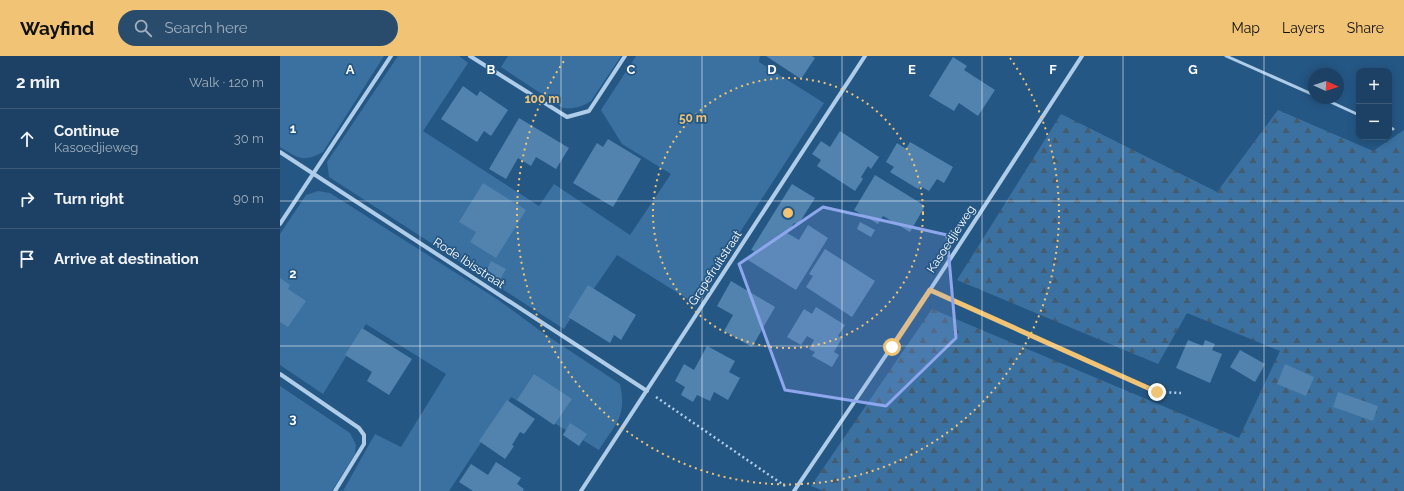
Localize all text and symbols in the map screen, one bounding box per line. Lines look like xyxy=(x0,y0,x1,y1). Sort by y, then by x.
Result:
search box xyxy=(118,10,398,46)
text: Wayfind xyxy=(20,17,94,39)
icon: search xyxy=(132,17,154,39)
text: Search here xyxy=(164,19,248,37)
text: Map xyxy=(1232,20,1260,36)
text: Layers xyxy=(1282,20,1325,36)
text: Share xyxy=(1347,20,1384,36)
text: A xyxy=(346,62,355,77)
text: B xyxy=(487,62,496,77)
text: C xyxy=(627,62,636,77)
text: D xyxy=(767,62,777,77)
text: E xyxy=(908,62,916,77)
text: F xyxy=(1049,62,1057,77)
text: G xyxy=(1188,62,1198,77)
north arrow xyxy=(1308,68,1344,104)
map controls xyxy=(1356,68,1392,140)
button: + xyxy=(1356,68,1392,104)
text: 2 min xyxy=(16,72,60,92)
text: Walk · 120 m xyxy=(189,75,264,90)
text: 100 m xyxy=(525,92,559,106)
button: − xyxy=(1356,104,1392,140)
text: 50 m xyxy=(679,111,707,125)
text: 1 xyxy=(290,121,297,136)
text: Continue xyxy=(54,122,119,140)
icon: ahead xyxy=(16,128,38,150)
text: 30 m xyxy=(234,131,264,146)
text: Kasoedjieweg xyxy=(54,140,138,155)
icon: right xyxy=(16,188,38,210)
text: Turn right xyxy=(54,190,124,208)
text: 90 m xyxy=(233,191,264,206)
street label: Kasoedjieweg xyxy=(924,203,978,275)
centre of rings xyxy=(781,206,795,220)
street label: Grapefruitstraat xyxy=(686,228,744,308)
street label: Rode Ibisstraat xyxy=(431,235,507,291)
icon: arrive xyxy=(16,248,38,270)
text: Arrive at destination xyxy=(54,250,199,268)
text: 2 xyxy=(289,266,297,281)
route start xyxy=(883,338,901,356)
route end xyxy=(1148,383,1166,401)
text: 3 xyxy=(289,411,297,426)

